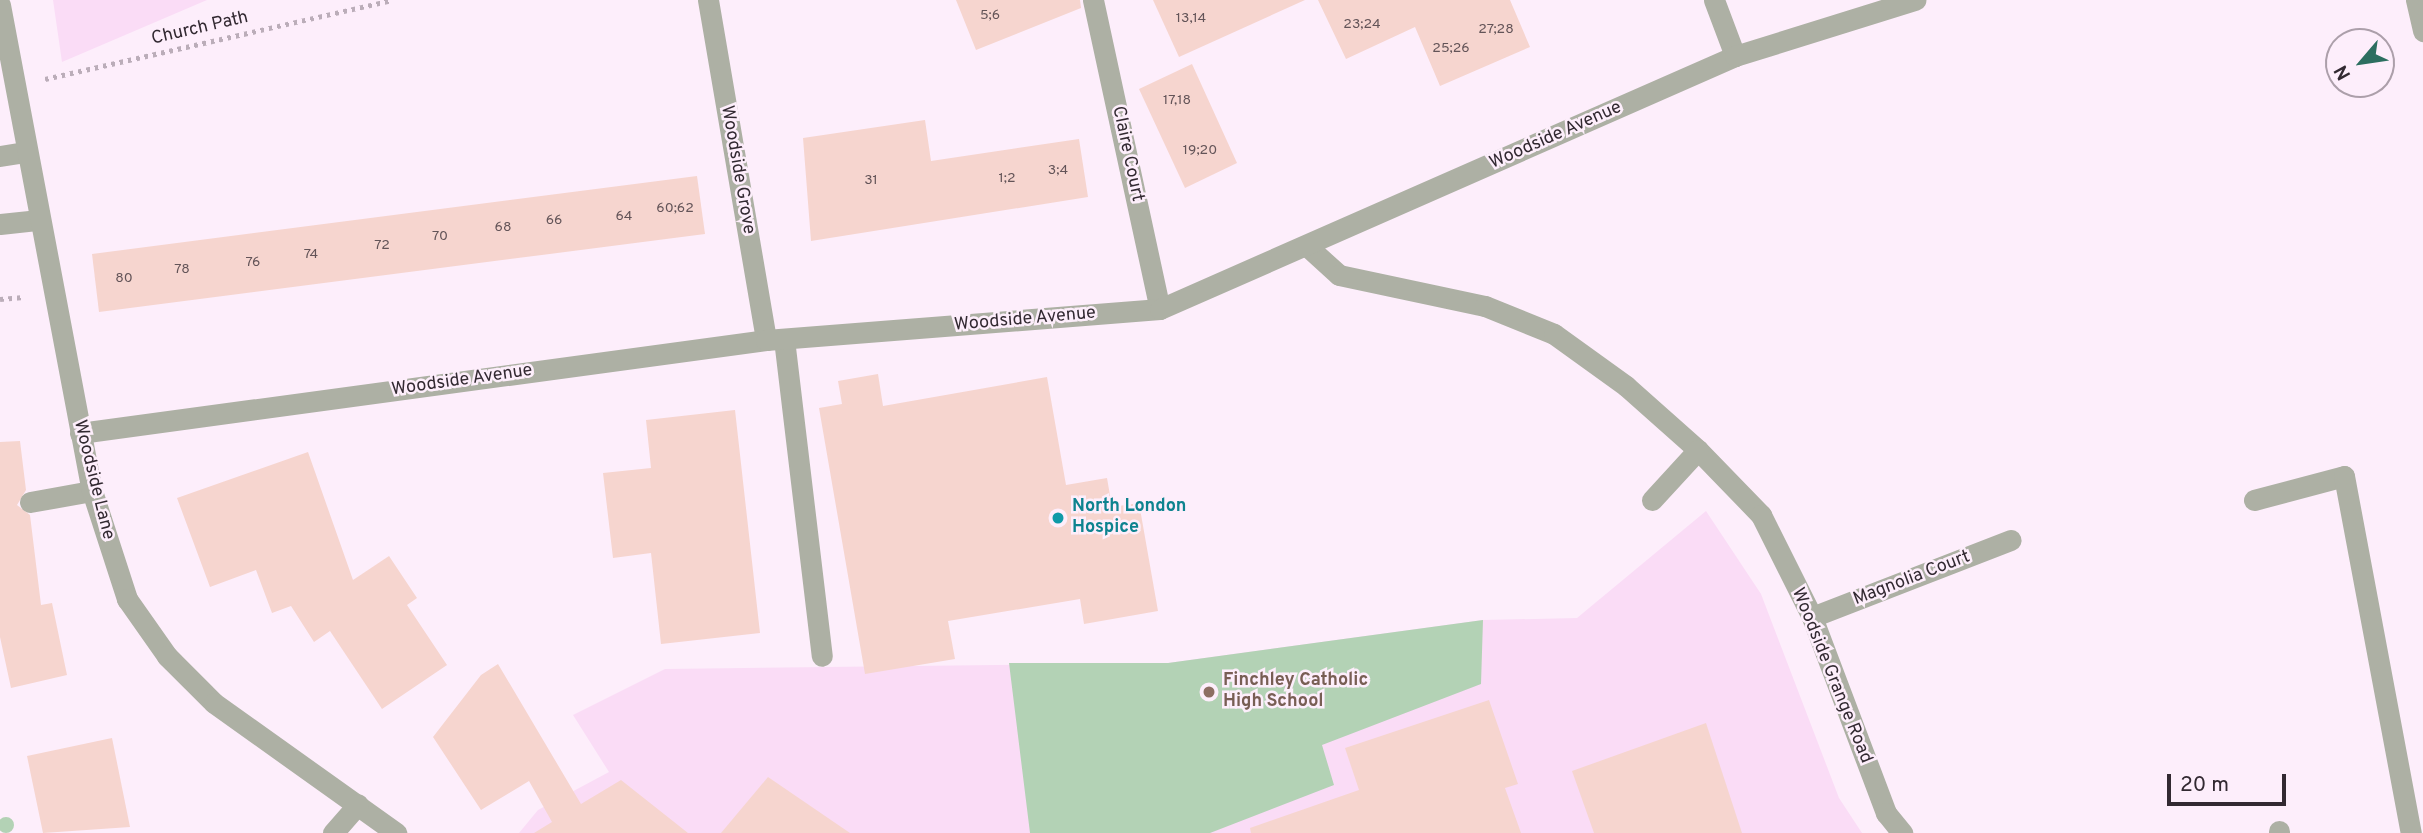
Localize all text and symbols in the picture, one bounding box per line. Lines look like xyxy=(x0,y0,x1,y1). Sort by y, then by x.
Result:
street label: Church Path xyxy=(149,7,251,51)
house number: 5;6 xyxy=(980,8,1000,24)
house number: 13,14 xyxy=(1176,11,1206,27)
house number: 23;24 xyxy=(1343,17,1381,33)
house number: 27;28 xyxy=(1478,22,1514,38)
north arrow xyxy=(2325,28,2395,98)
house number: 25;26 xyxy=(1432,41,1470,57)
text: N xyxy=(2330,60,2357,84)
house number: 17,18 xyxy=(1163,93,1191,109)
street label: Woodside Avenue xyxy=(1486,97,1626,175)
street label: Woodside Grove xyxy=(715,104,759,236)
street label: Claire Court xyxy=(1106,104,1148,204)
house number: 19;20 xyxy=(1183,143,1217,159)
house number: 3;4 xyxy=(1048,163,1068,179)
house number: 1;2 xyxy=(999,171,1015,187)
house number: 31 xyxy=(864,173,878,189)
house number: 60;62 xyxy=(656,201,694,217)
house number: 64 xyxy=(615,209,633,225)
house number: 66 xyxy=(546,213,562,229)
house number: 68 xyxy=(495,220,511,236)
house number: 70 xyxy=(432,229,448,245)
house number: 72 xyxy=(374,238,390,254)
house number: 74 xyxy=(304,247,318,263)
house number: 76 xyxy=(246,255,260,271)
house number: 78 xyxy=(174,262,190,278)
house number: 80 xyxy=(115,271,133,287)
street label: Woodside Avenue xyxy=(953,303,1097,337)
street label: Woodside Avenue xyxy=(390,360,534,402)
street label: Woodside Lane xyxy=(68,418,118,542)
place label: North London Hospice xyxy=(1072,497,1186,540)
marker: North London Hospice xyxy=(1050,510,1066,526)
street label: Magnolia Court xyxy=(1850,547,1974,611)
street label: Woodside Grange Road xyxy=(1786,585,1876,767)
place label: Finchley Catholic High School xyxy=(1223,671,1368,714)
marker: Finchley Catholic High School xyxy=(1201,684,1217,700)
scale bar xyxy=(2171,760,2290,804)
text: 20 m xyxy=(2180,772,2229,799)

